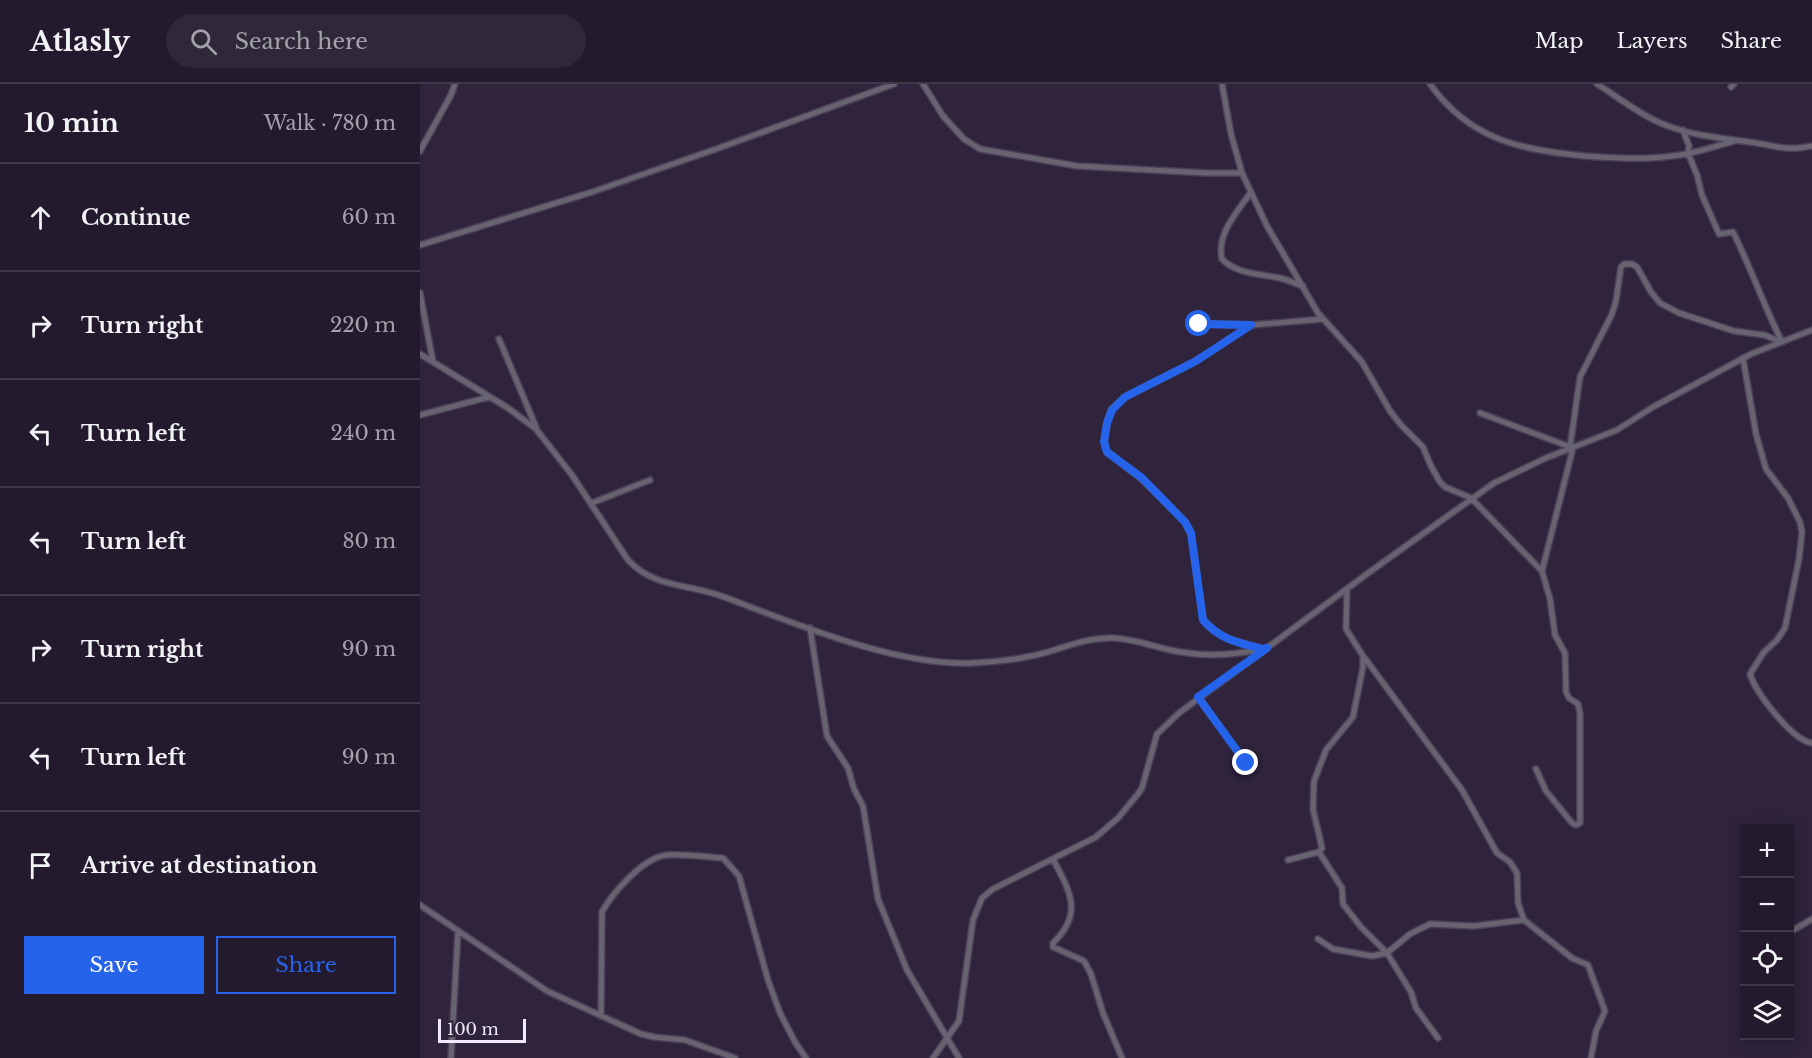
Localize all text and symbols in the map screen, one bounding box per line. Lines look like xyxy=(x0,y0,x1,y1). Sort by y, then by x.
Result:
search box xyxy=(166,14,586,68)
text: Atlasly xyxy=(30,24,130,59)
icon: search xyxy=(187,25,220,58)
text: Search here xyxy=(235,28,368,55)
text: Map xyxy=(1535,28,1584,54)
text: Layers xyxy=(1617,28,1688,54)
text: Share xyxy=(1721,28,1782,54)
text: 10 min xyxy=(24,107,119,139)
text: Walk · 780 m xyxy=(264,111,396,135)
icon: ahead xyxy=(24,201,57,234)
text: Continue xyxy=(81,204,190,231)
text: 60 m xyxy=(342,205,396,229)
icon: right xyxy=(24,309,57,342)
route start xyxy=(1185,310,1211,336)
text: Turn right xyxy=(81,312,203,339)
text: 220 m xyxy=(330,313,396,337)
icon: left xyxy=(24,417,57,450)
text: Turn left xyxy=(81,420,186,447)
text: 240 m xyxy=(331,421,396,445)
icon: left xyxy=(24,525,57,558)
text: Turn left xyxy=(81,528,186,555)
text: 80 m xyxy=(342,529,396,553)
icon: right xyxy=(24,633,57,666)
text: Turn right xyxy=(81,636,203,663)
text: 90 m xyxy=(342,637,396,661)
icon: left xyxy=(24,741,57,774)
text: Turn left xyxy=(81,744,186,771)
text: 90 m xyxy=(342,745,396,769)
route end xyxy=(1232,749,1258,775)
map controls xyxy=(1740,824,1794,1040)
button: + xyxy=(1740,824,1794,878)
icon: arrive xyxy=(24,849,57,882)
text: Arrive at destination xyxy=(81,852,318,879)
button: − xyxy=(1740,878,1794,932)
button: locate xyxy=(1740,932,1794,986)
button: Save xyxy=(24,936,204,994)
button: Share xyxy=(216,936,396,994)
button: layers xyxy=(1740,986,1794,1040)
scale bar xyxy=(438,1016,526,1044)
text: 100 m xyxy=(447,1019,499,1039)

